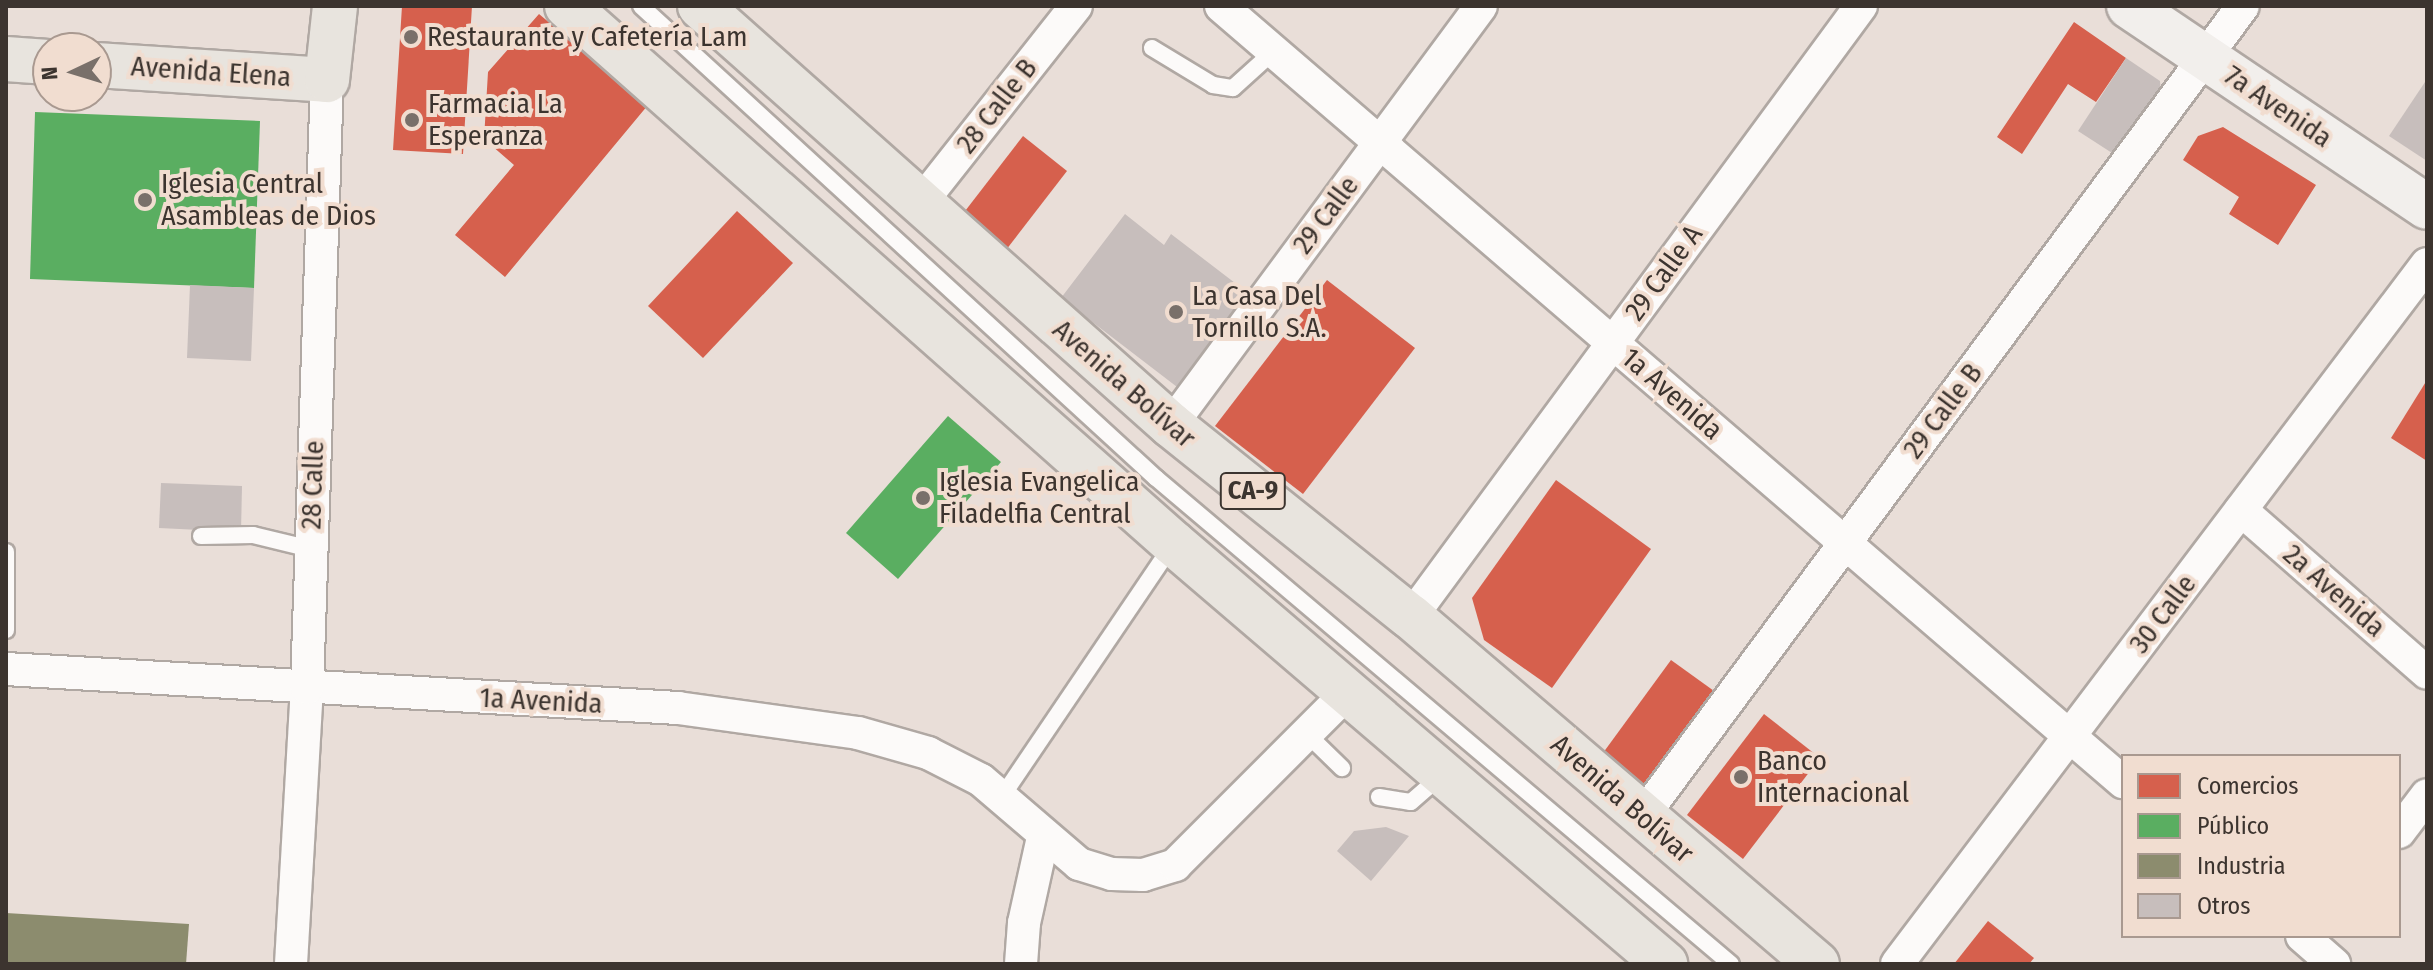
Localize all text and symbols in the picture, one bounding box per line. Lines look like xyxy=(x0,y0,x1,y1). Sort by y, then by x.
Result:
place label: Restaurante y Cafetería Lam xyxy=(427,20,747,54)
marker: Restaurante y Cafetería Lam xyxy=(402,28,420,46)
north arrow xyxy=(32,32,112,112)
street label: Avenida Elena xyxy=(130,50,292,94)
street label: 28 Calle B xyxy=(950,52,1044,160)
street label: 7a Avenida xyxy=(2218,59,2338,155)
text: N xyxy=(36,66,63,81)
place label: Farmacia La Esperanza xyxy=(428,87,563,153)
marker: Farmacia La Esperanza xyxy=(403,111,421,129)
place label: Iglesia Central Asambleas de Dios xyxy=(161,167,376,233)
street label: 29 Calle xyxy=(1286,170,1366,260)
marker: Iglesia Central Asambleas de Dios xyxy=(136,191,154,209)
street label: 29 Calle A xyxy=(1618,219,1710,327)
place label: La Casa Del Tornillo S.A. xyxy=(1192,279,1326,345)
marker: La Casa Del Tornillo S.A. xyxy=(1167,303,1185,321)
street label: Avenida Bolívar xyxy=(1046,313,1202,455)
street label: 1a Avenida xyxy=(1615,341,1729,447)
street label: 29 Calle B xyxy=(1896,357,1990,465)
street label: 28 Calle xyxy=(295,440,331,530)
place label: Iglesia Evangelica Filadelfia Central xyxy=(939,465,1139,531)
road number: CA-9 xyxy=(1219,469,1287,513)
marker: Iglesia Evangelica Filadelfia Central xyxy=(914,489,932,507)
street label: 2a Avenida xyxy=(2276,538,2392,644)
street label: 30 Calle xyxy=(2123,568,2203,660)
street label: 1a Avenida xyxy=(479,681,603,721)
street label: Avenida Bolívar xyxy=(1544,728,1700,870)
place label: Banco Internacional xyxy=(1757,744,1909,810)
legend xyxy=(2121,754,2401,938)
marker: Banco Internacional xyxy=(1732,768,1750,786)
text: Comercios xyxy=(2197,772,2299,800)
text: Público xyxy=(2197,812,2269,840)
text: Industria xyxy=(2197,852,2286,880)
text: Otros xyxy=(2197,892,2251,920)

